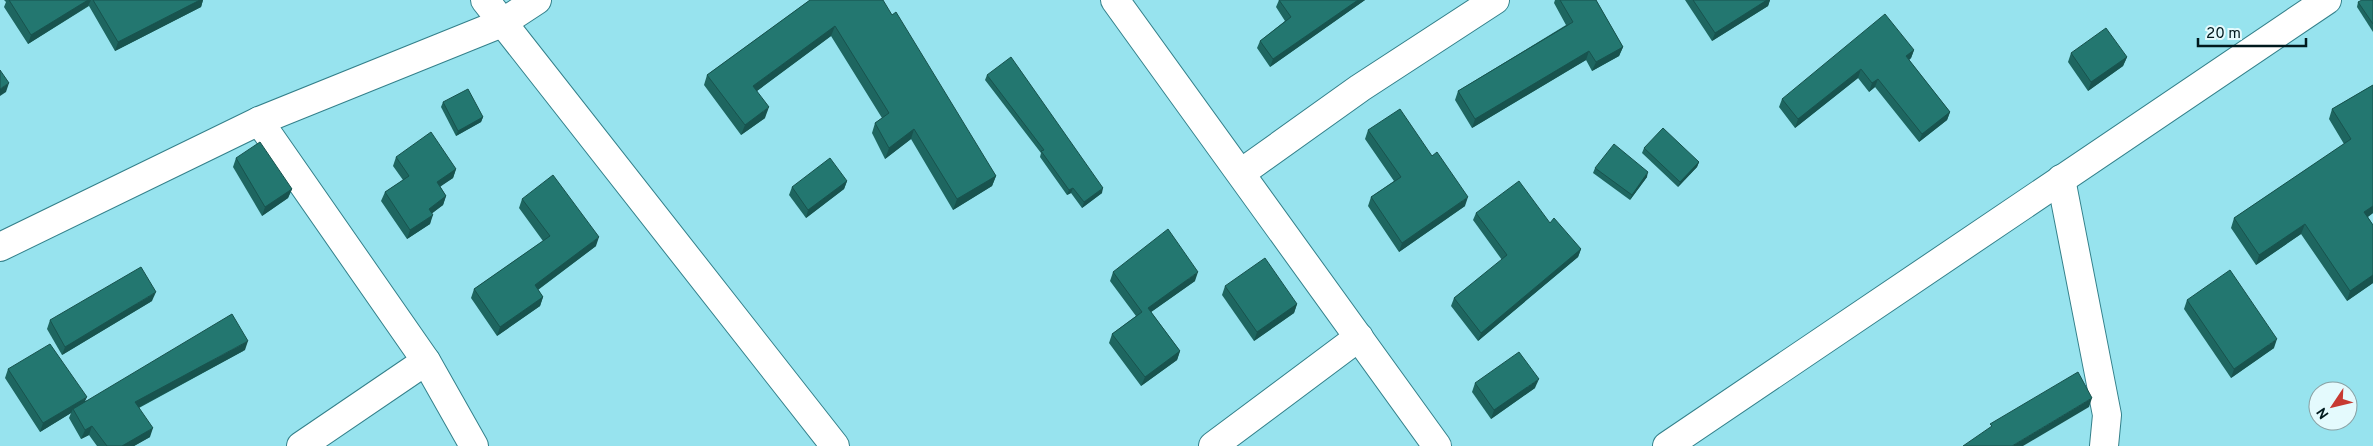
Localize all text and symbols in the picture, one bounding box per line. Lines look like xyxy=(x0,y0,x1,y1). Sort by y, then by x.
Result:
scale bar xyxy=(2198,15,2306,47)
text: 20 m xyxy=(2206,25,2241,44)
north arrow xyxy=(2308,381,2358,431)
text: N xyxy=(2314,404,2333,422)

